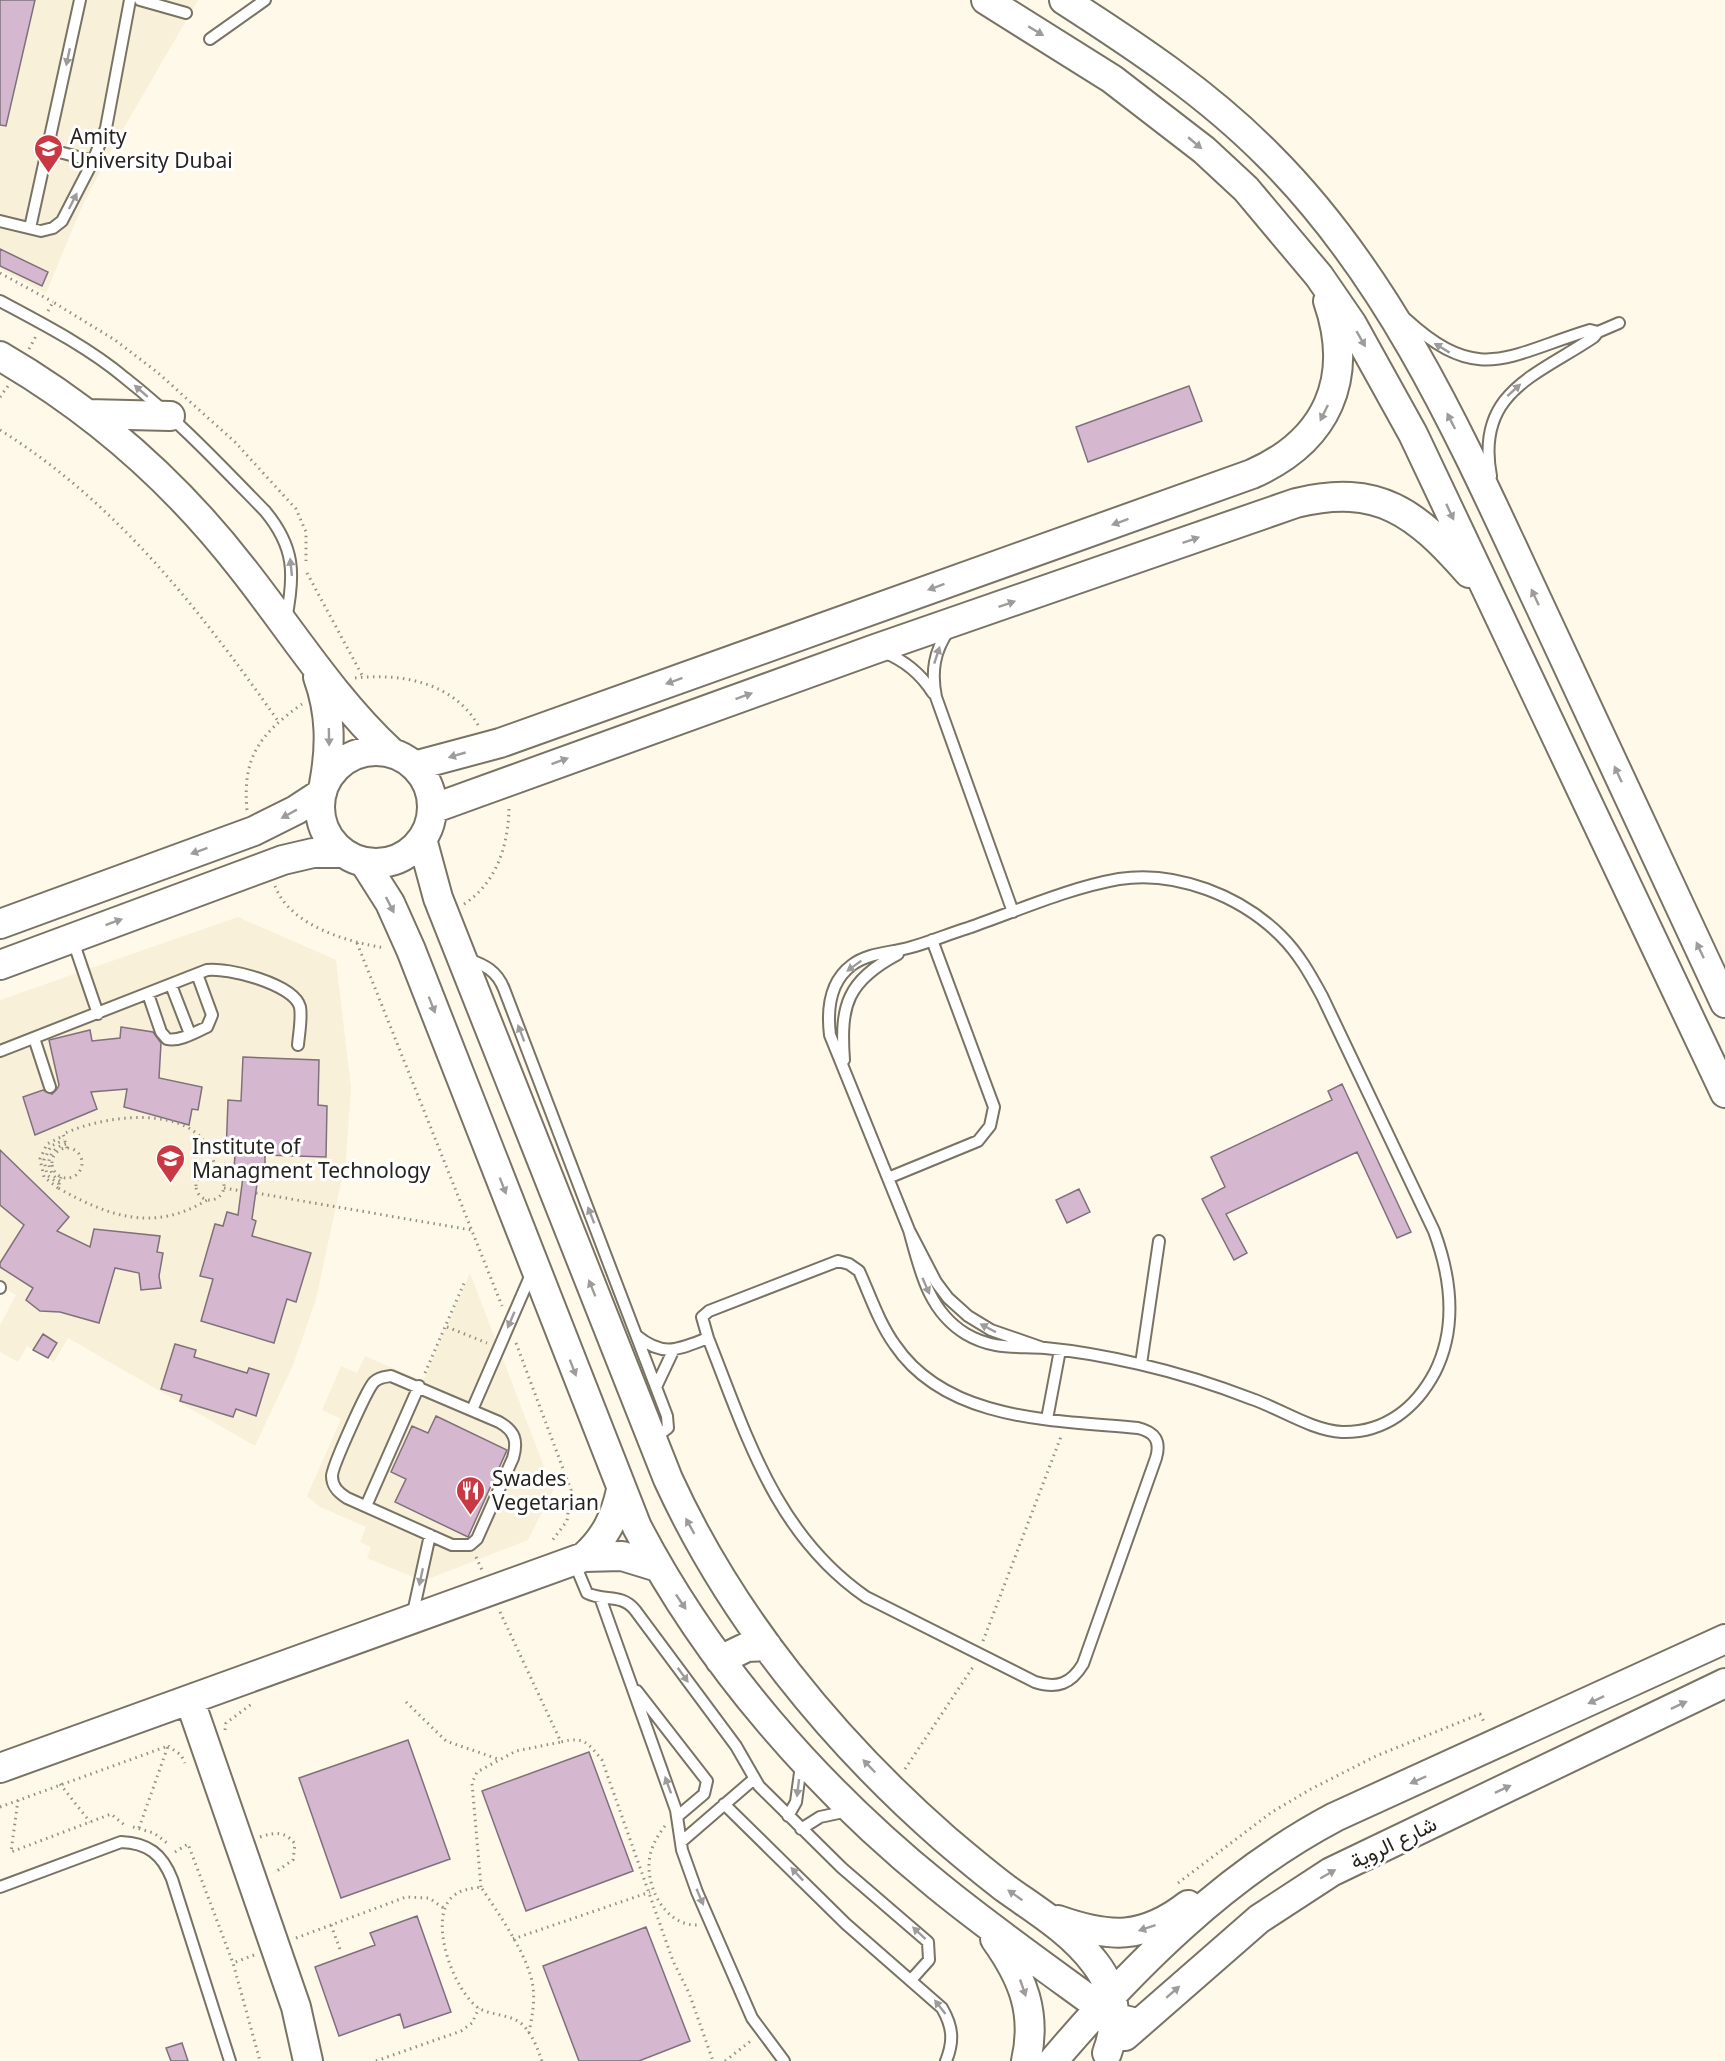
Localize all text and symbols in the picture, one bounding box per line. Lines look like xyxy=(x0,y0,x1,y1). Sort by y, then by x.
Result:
one-way arrow xyxy=(1028,25,1044,36)
one-way arrow xyxy=(63,48,72,67)
place label: Amity University Dubai xyxy=(70,122,233,174)
school or university icon: Amity University Dubai xyxy=(33,132,65,174)
one-way arrow xyxy=(1187,136,1203,149)
one-way arrow xyxy=(68,193,78,210)
one-way arrow xyxy=(1356,331,1366,348)
one-way arrow xyxy=(1434,342,1450,353)
one-way arrow xyxy=(1506,383,1521,397)
one-way arrow xyxy=(134,385,149,398)
one-way arrow xyxy=(1319,405,1328,422)
one-way arrow xyxy=(1446,412,1456,429)
one-way arrow xyxy=(1446,504,1455,521)
one-way arrow xyxy=(1111,517,1129,527)
one-way arrow xyxy=(1182,534,1200,544)
one-way arrow xyxy=(287,558,296,577)
one-way arrow xyxy=(927,583,945,593)
one-way arrow xyxy=(1531,588,1540,605)
one-way arrow xyxy=(998,598,1016,608)
one-way arrow xyxy=(932,646,942,664)
one-way arrow xyxy=(664,676,682,686)
one-way arrow xyxy=(735,690,753,700)
one-way arrow xyxy=(324,727,334,746)
one-way arrow xyxy=(448,751,466,761)
one-way arrow xyxy=(551,756,569,766)
one-way arrow xyxy=(1613,765,1622,782)
one-way arrow xyxy=(280,809,297,819)
one-way arrow xyxy=(190,847,208,857)
one-way arrow xyxy=(385,896,395,913)
one-way arrow xyxy=(105,917,123,927)
one-way arrow xyxy=(1696,942,1705,959)
one-way arrow xyxy=(846,960,862,972)
one-way arrow xyxy=(427,996,437,1014)
one-way arrow xyxy=(516,1024,526,1042)
place label: Institute of Managment Technology xyxy=(192,1132,431,1184)
school or university icon: Institute of Managment Technology xyxy=(155,1142,187,1184)
one-way arrow xyxy=(499,1177,508,1195)
one-way arrow xyxy=(585,1206,595,1224)
one-way arrow xyxy=(921,1277,931,1295)
one-way arrow xyxy=(587,1278,597,1296)
one-way arrow xyxy=(506,1311,515,1329)
one-way arrow xyxy=(979,1323,996,1333)
one-way arrow xyxy=(569,1359,579,1377)
place label: Swades Vegetarian xyxy=(492,1464,599,1516)
restaurant icon: Swades Vegetarian xyxy=(455,1474,487,1516)
one-way arrow xyxy=(685,1517,695,1534)
one-way arrow xyxy=(416,1568,425,1587)
one-way arrow xyxy=(675,1594,686,1610)
one-way arrow xyxy=(677,1667,690,1683)
one-way arrow xyxy=(1587,1695,1604,1704)
one-way arrow xyxy=(1671,1700,1688,1709)
one-way arrow xyxy=(863,1759,877,1773)
one-way arrow xyxy=(1409,1775,1427,1785)
one-way arrow xyxy=(662,1776,672,1794)
one-way arrow xyxy=(794,1779,803,1798)
one-way arrow xyxy=(1494,1784,1511,1793)
street label: شارع الروية xyxy=(1345,1809,1441,1876)
one-way arrow xyxy=(791,1868,805,1882)
one-way arrow xyxy=(1320,1869,1337,1879)
one-way arrow xyxy=(696,1888,705,1906)
one-way arrow xyxy=(1007,1890,1023,1901)
one-way arrow xyxy=(1138,1924,1156,1933)
one-way arrow xyxy=(911,1926,926,1940)
one-way arrow xyxy=(1019,1979,1029,1997)
one-way arrow xyxy=(1165,1986,1180,1999)
one-way arrow xyxy=(933,1999,946,2015)

